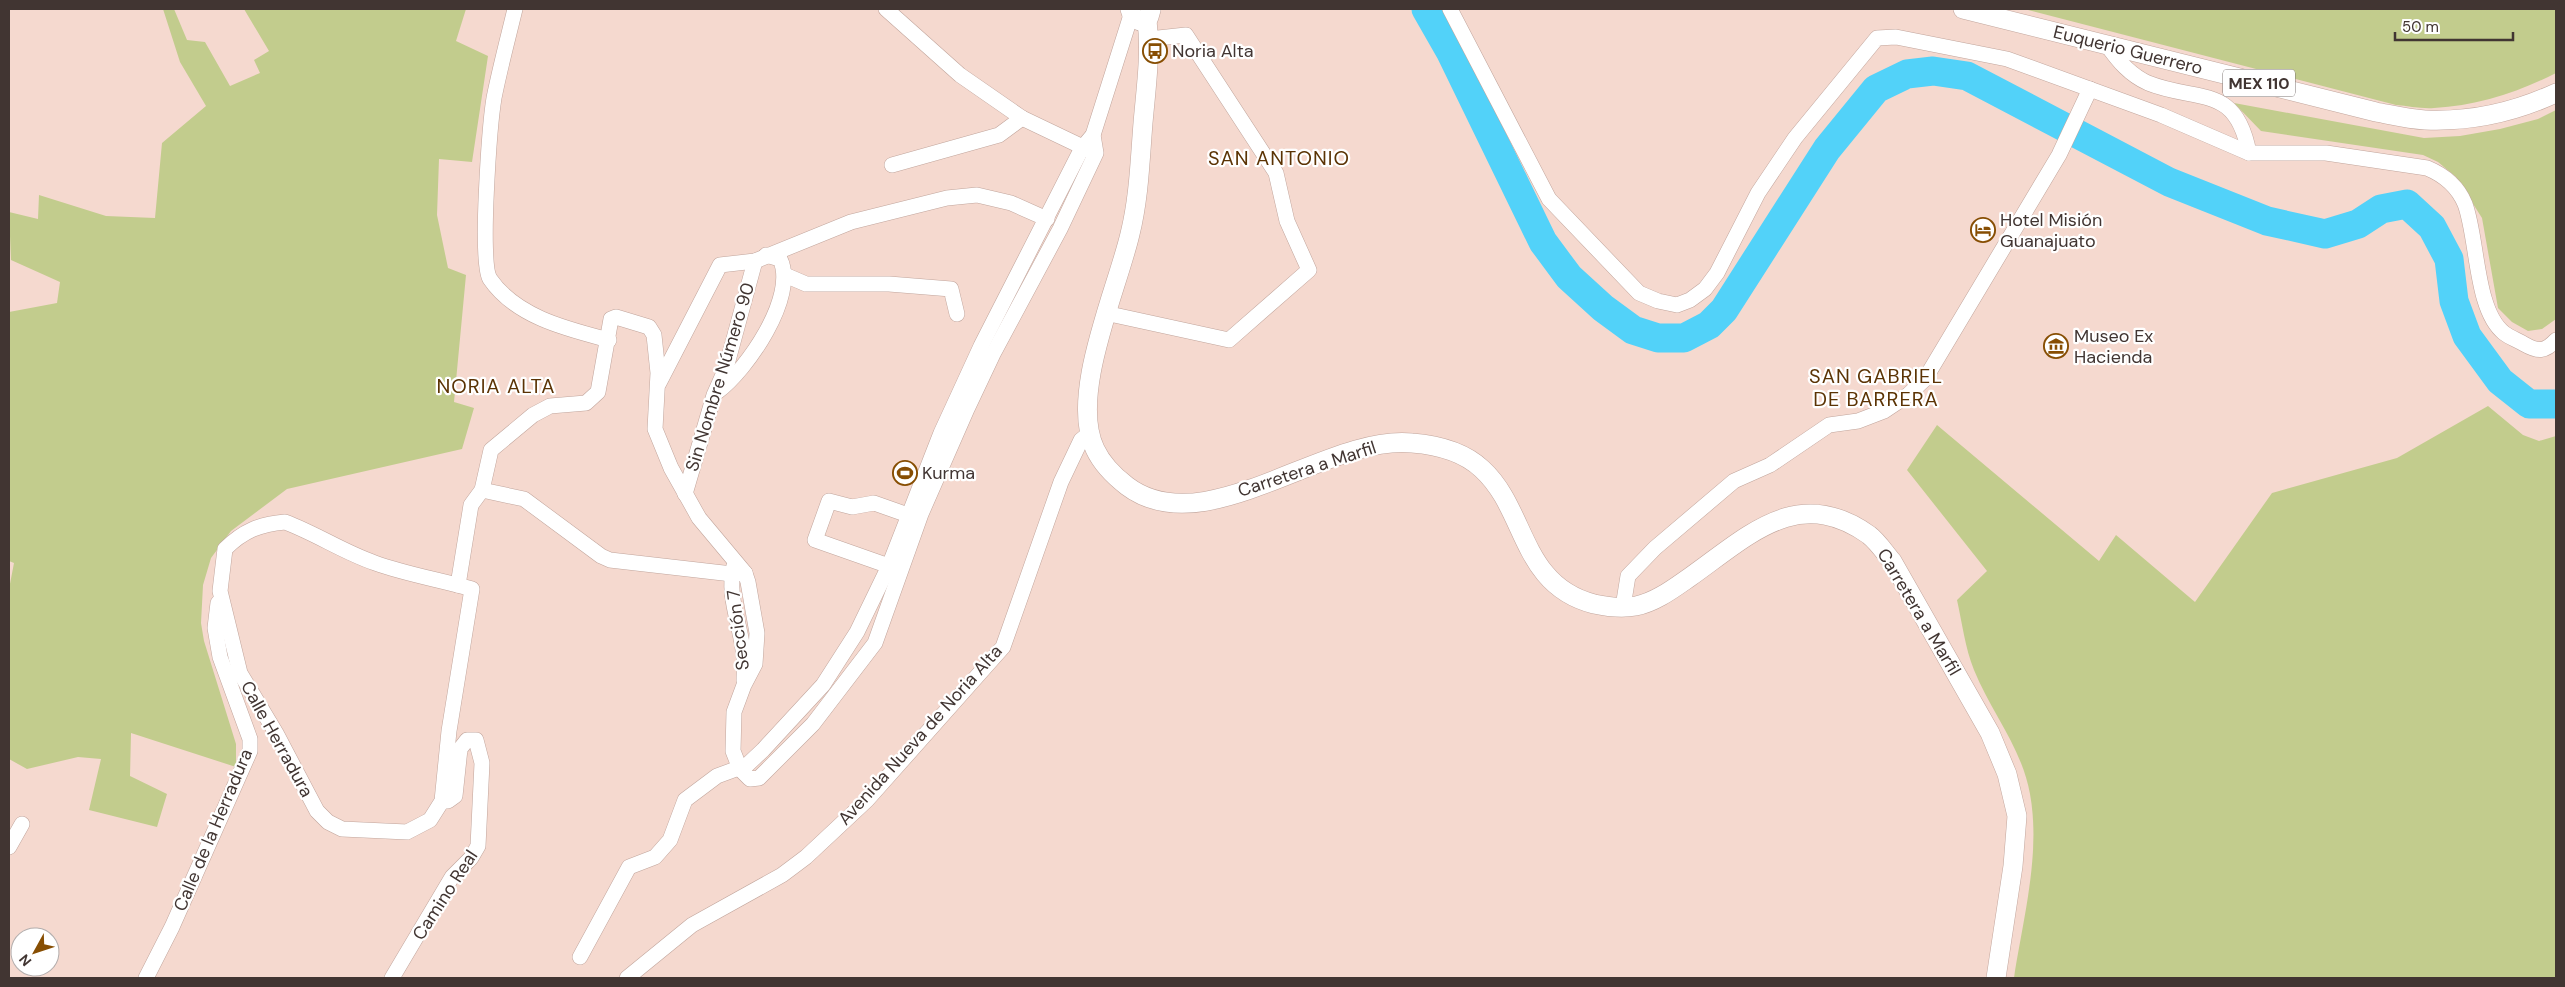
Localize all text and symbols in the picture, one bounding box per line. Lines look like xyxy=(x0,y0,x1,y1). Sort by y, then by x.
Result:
scale bar xyxy=(2395,10,2512,42)
text: 50 m xyxy=(2402,17,2439,37)
street label: Euquerio Guerrero xyxy=(2051,20,2205,80)
bus stop icon: Noria Alta xyxy=(1142,38,1168,64)
place label: Noria Alta xyxy=(1172,39,1254,63)
road number: MEX 110 xyxy=(2223,70,2295,96)
district label: SAN ANTONIO xyxy=(1208,145,1350,171)
place label: Hotel Misión Guanajuato xyxy=(2000,208,2102,253)
hotel icon: Hotel Misión Guanajuato xyxy=(1970,217,1996,243)
street label: Sin Nombre Número 90 xyxy=(680,280,760,474)
place label: Museo Ex Hacienda xyxy=(2074,324,2153,369)
museum icon: Museo Ex Hacienda xyxy=(2043,333,2069,359)
district label: SAN GABRIEL DE BARRERA xyxy=(1809,363,1943,412)
district label: NORIA ALTA xyxy=(437,373,555,399)
street label: Carretera a Marfil xyxy=(1235,435,1379,503)
sports icon: Kurma xyxy=(892,460,918,486)
place label: Kurma xyxy=(922,461,975,485)
street label: Carretera a Marfil xyxy=(1872,544,1966,680)
street label: Sección 7 xyxy=(721,588,755,672)
street label: Avenida Nueva de Noria Alta xyxy=(833,640,1007,830)
street label: Calle Herradura xyxy=(235,677,319,801)
street label: Calle de la Herradura xyxy=(168,745,258,915)
street label: Camino Real xyxy=(407,845,483,945)
north arrow xyxy=(10,927,60,977)
text: N xyxy=(15,951,35,970)

